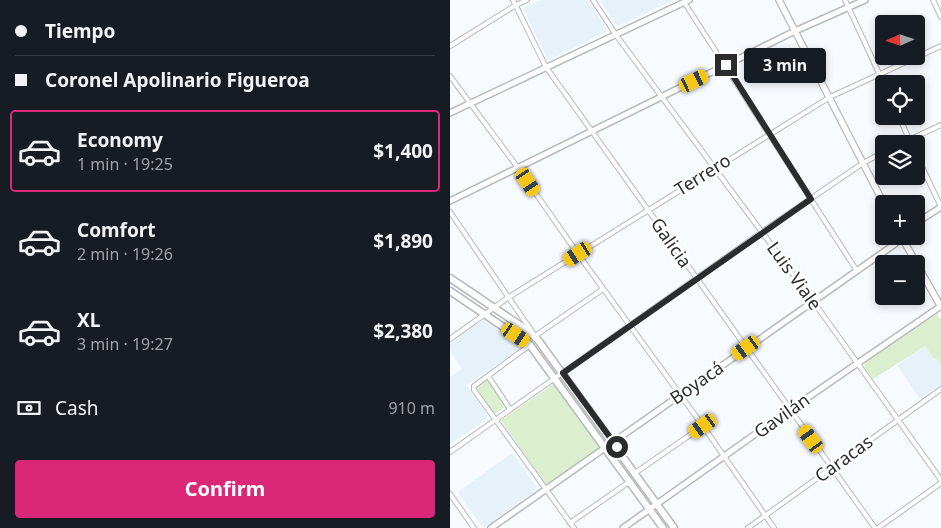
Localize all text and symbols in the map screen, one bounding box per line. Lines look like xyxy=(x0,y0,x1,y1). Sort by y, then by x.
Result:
north arrow xyxy=(875,15,925,65)
map controls xyxy=(875,15,925,305)
text: Tiempo xyxy=(45,18,115,44)
callout: 3 min xyxy=(744,48,826,82)
route end xyxy=(715,54,737,76)
text: 3 min xyxy=(763,54,807,76)
text: Coronel Apolinario Figueroa xyxy=(45,67,310,93)
car xyxy=(677,68,710,94)
button: locate xyxy=(875,75,925,125)
text: Economy xyxy=(77,127,163,153)
icon: car xyxy=(17,129,62,174)
button: layers xyxy=(875,135,925,185)
text: $1,400 xyxy=(373,138,433,164)
street label: Terrero xyxy=(670,148,735,201)
text: 1 min · 19:25 xyxy=(77,153,173,175)
car xyxy=(513,165,542,199)
button: + xyxy=(875,195,925,245)
street label: Galicia xyxy=(646,213,698,272)
text: Comfort xyxy=(77,217,156,243)
icon: car xyxy=(17,219,62,264)
text: $1,890 xyxy=(373,228,433,254)
street label: Luis Viale xyxy=(762,236,828,314)
car xyxy=(561,240,594,268)
text: 2 min · 19:26 xyxy=(77,243,173,265)
button: − xyxy=(875,255,925,305)
text: XL xyxy=(77,307,100,333)
icon: car xyxy=(17,309,62,354)
text: $2,380 xyxy=(373,318,433,344)
car xyxy=(499,320,532,350)
text: 3 min · 19:27 xyxy=(77,333,173,355)
car xyxy=(729,333,762,363)
street label: Boyacá xyxy=(665,355,728,409)
street label: Gavilán xyxy=(749,387,814,443)
icon: cash xyxy=(15,394,43,422)
text: Cash xyxy=(55,395,99,421)
text: 910 m xyxy=(388,397,435,419)
car xyxy=(686,411,719,441)
car xyxy=(796,422,825,456)
street label: Caracas xyxy=(810,429,877,487)
route start xyxy=(606,436,628,458)
button: Confirm xyxy=(15,460,435,518)

